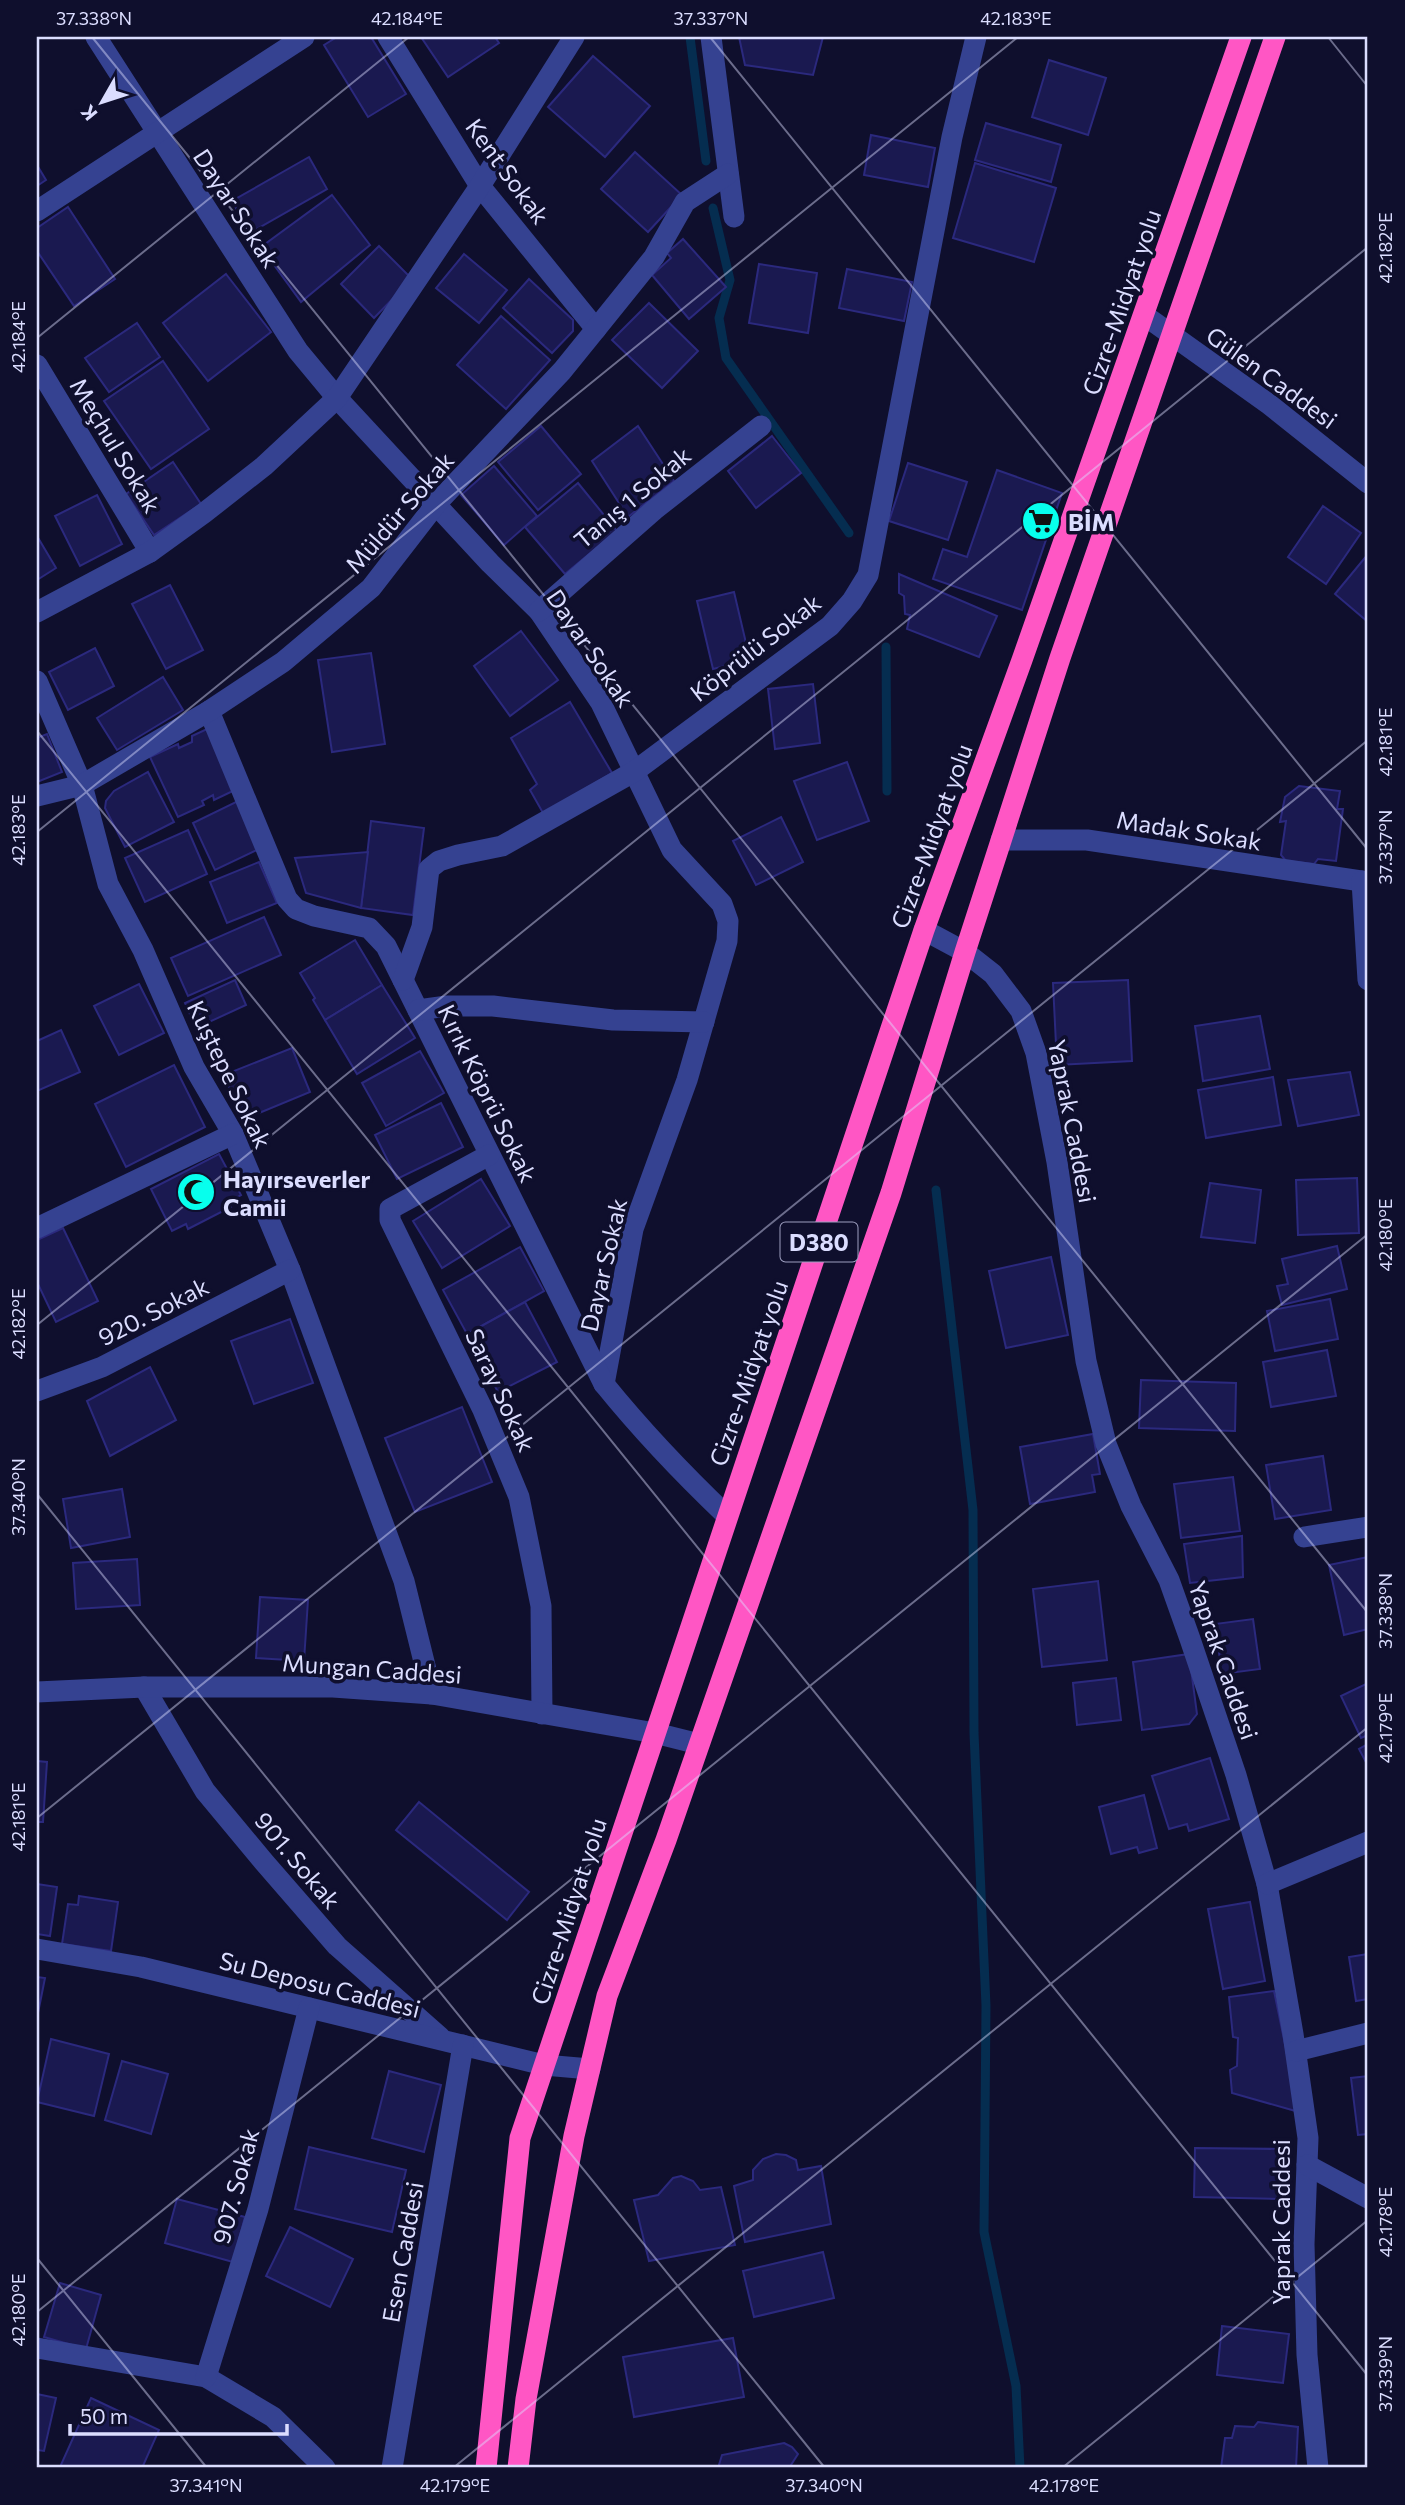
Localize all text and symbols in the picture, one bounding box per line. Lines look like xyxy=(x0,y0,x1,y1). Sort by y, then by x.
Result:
text: 37.338°N xyxy=(56,7,132,29)
text: 42.184°E xyxy=(371,7,443,29)
text: 37.337°N xyxy=(674,7,748,29)
text: 42.183°E xyxy=(980,7,1052,29)
north arrow xyxy=(66,66,136,136)
text: K xyxy=(75,101,102,125)
street label: Kent Sokak xyxy=(460,113,556,229)
street label: Dayar Sokak xyxy=(188,143,286,273)
street label: Cizre-Midyat yolu xyxy=(1076,205,1166,399)
text: 42.182°E xyxy=(1374,212,1396,284)
text: 42.184°E xyxy=(7,301,29,373)
street label: Gülen Caddesi xyxy=(1201,320,1343,434)
street label: Meçhul Sokak xyxy=(64,372,168,518)
street label: Tanış 1 Sokak xyxy=(568,440,696,554)
street label: Müldür Sokak xyxy=(339,446,459,578)
supermarket icon: BİM xyxy=(1020,500,1062,542)
place label: BİM xyxy=(1068,507,1115,536)
street label: Dayar Sokak xyxy=(541,584,641,712)
street label: Köprülü Sokak xyxy=(684,587,826,707)
text: 42.181°E xyxy=(1374,708,1396,777)
street label: Cizre-Midyat yolu xyxy=(884,740,978,932)
text: 42.183°E xyxy=(7,794,29,866)
street label: Madak Sokak xyxy=(1114,804,1264,856)
text: 37.337°N xyxy=(1374,810,1396,884)
street label: Kuştepe Sokak xyxy=(182,995,278,1153)
street label: Kırık Köprü Sokak xyxy=(432,999,544,1187)
street label: Yaprak Caddesi xyxy=(1043,1037,1103,1205)
place label: Hayırseverler Camii xyxy=(223,1164,370,1221)
mosque icon: Hayırseverler Camii xyxy=(175,1171,217,1213)
street label: Dayar Sokak xyxy=(574,1196,632,1334)
text: 42.180°E xyxy=(1374,1199,1396,1271)
road number: D380 xyxy=(780,1222,858,1261)
street label: 920. Sokak xyxy=(93,1271,213,1351)
street label: Cizre-Midyat yolu xyxy=(703,1276,793,1470)
text: 42.182°E xyxy=(7,1288,29,1360)
street label: Saray Sokak xyxy=(460,1324,542,1456)
text: 37.340°N xyxy=(7,1458,29,1536)
text: 37.338°N xyxy=(1374,1573,1396,1649)
street label: Yaprak Caddesi xyxy=(1183,1577,1265,1743)
street label: Mungan Caddesi xyxy=(281,1647,463,1689)
text: 42.179°E xyxy=(1374,1693,1396,1763)
text: 42.181°E xyxy=(7,1783,29,1852)
street label: 901. Sokak xyxy=(249,1806,347,1914)
street label: Cizre-Midyat yolu xyxy=(524,1814,612,2008)
street label: Su Deposu Caddesi xyxy=(217,1945,423,2023)
street label: 907. Sokak xyxy=(206,2125,264,2247)
street label: Yaprak Caddesi xyxy=(1266,2139,1295,2305)
street label: Esen Caddesi xyxy=(375,2179,429,2325)
text: 42.178°E xyxy=(1374,2187,1396,2257)
text: 42.180°E xyxy=(7,2274,29,2346)
text: 37.339°N xyxy=(1374,2336,1396,2412)
scale bar xyxy=(70,2393,287,2437)
text: 50 m xyxy=(80,2403,128,2428)
text: 37.341°N xyxy=(169,2474,243,2496)
text: 42.179°E xyxy=(420,2474,490,2496)
text: 37.340°N xyxy=(785,2474,863,2496)
text: 42.178°E xyxy=(1029,2474,1099,2496)

